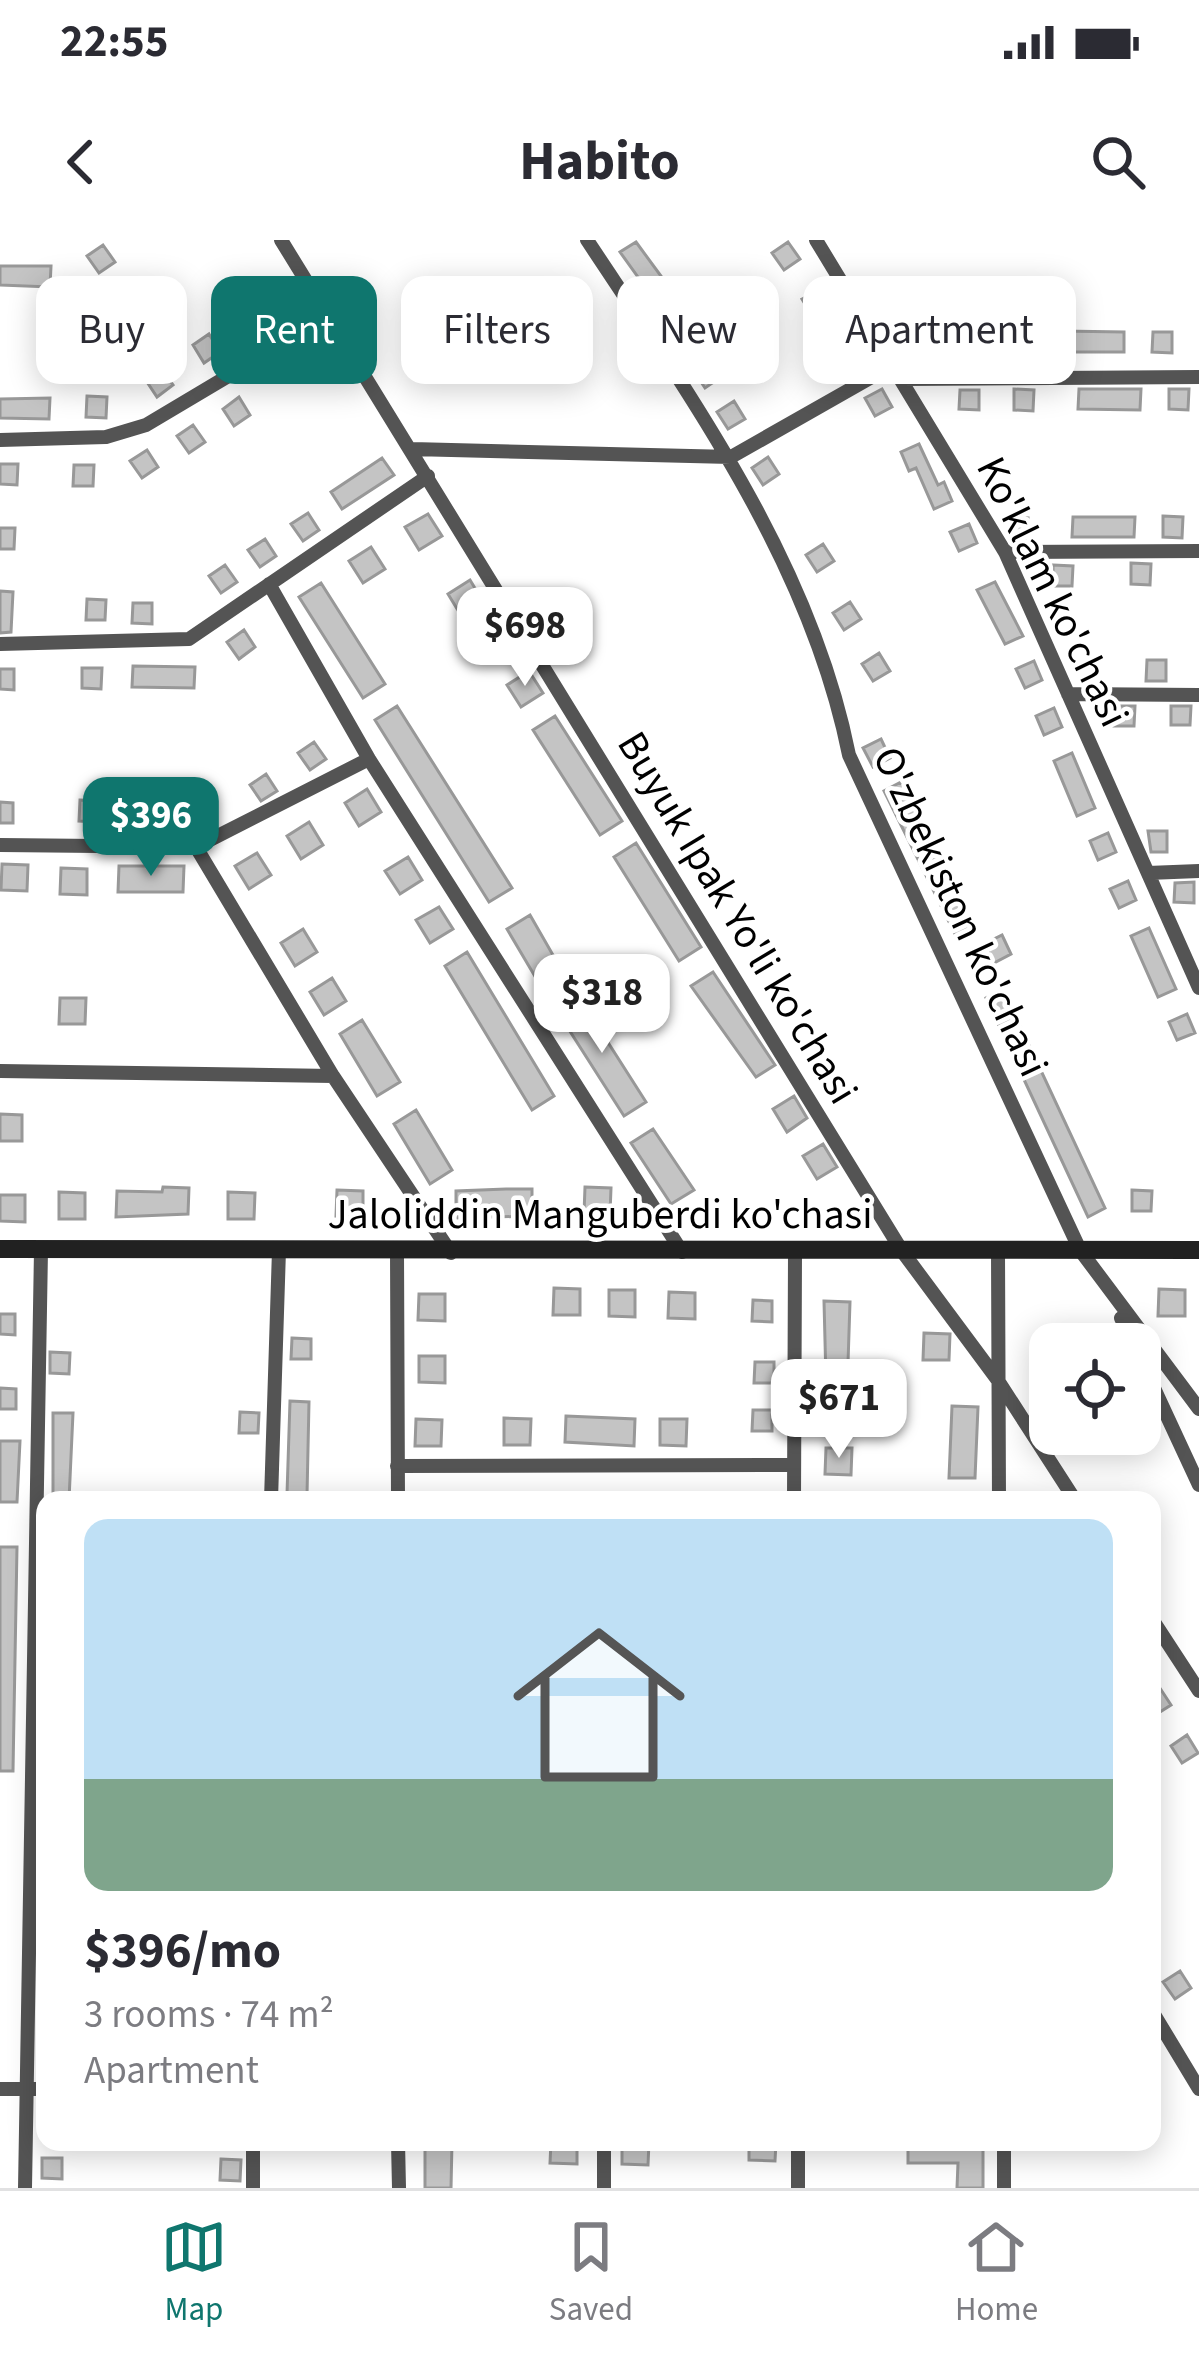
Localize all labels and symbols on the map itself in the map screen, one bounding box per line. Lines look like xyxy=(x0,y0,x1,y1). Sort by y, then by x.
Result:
street label: Ko'klam ko'chasi xyxy=(961,447,1143,737)
pin: $698 xyxy=(454,587,596,689)
street label: Buyuk Ipak Yo'li ko'chasi xyxy=(602,720,872,1116)
street label: O'zbekiston ko'chasi xyxy=(857,737,1063,1087)
pin: $396 xyxy=(80,777,222,879)
pin: $318 xyxy=(531,954,673,1056)
street label: Jaloliddin Manguberdi ko'chasi xyxy=(328,1185,873,1245)
pin: $671 xyxy=(768,1359,910,1461)

